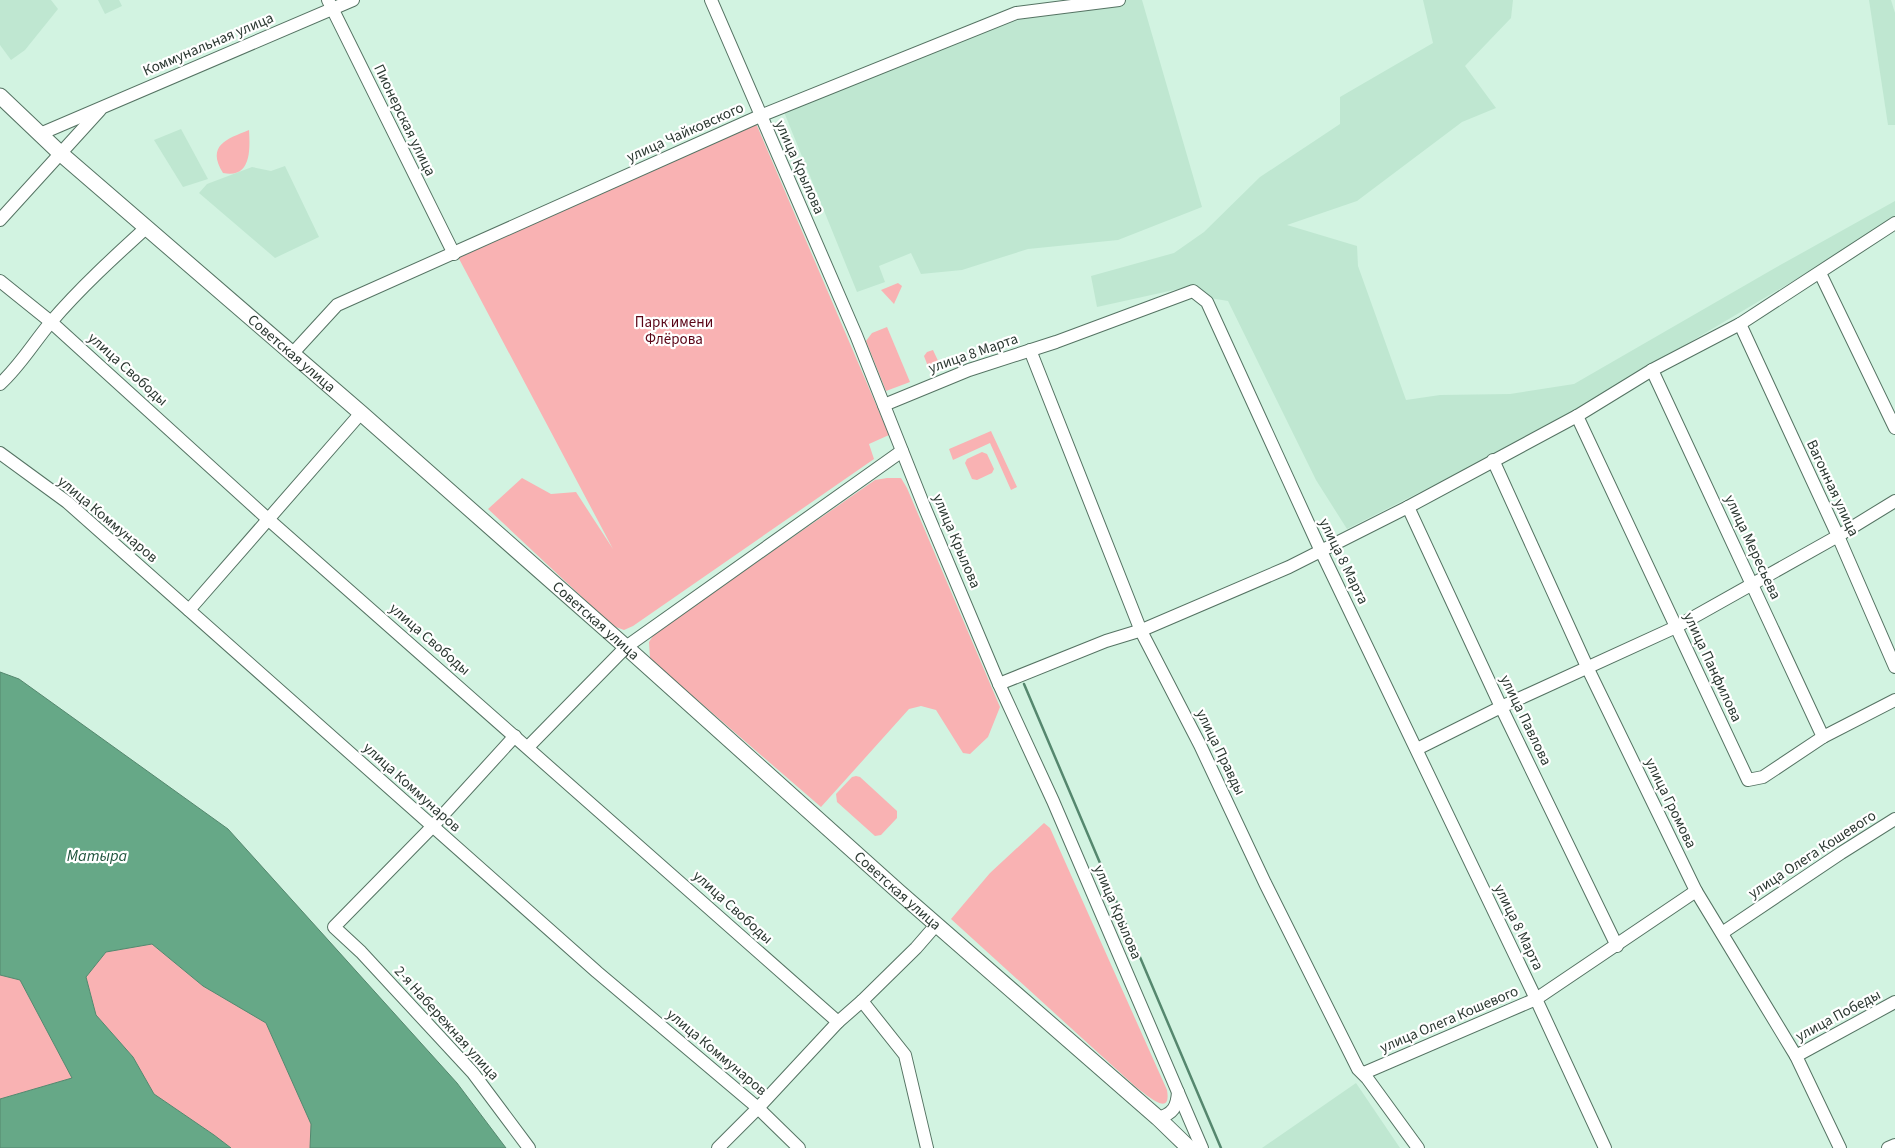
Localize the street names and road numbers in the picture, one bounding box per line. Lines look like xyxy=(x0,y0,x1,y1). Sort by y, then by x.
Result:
street label: Коммунальная улица xyxy=(140,7,277,81)
street label: Пионерская улица xyxy=(368,61,441,180)
street label: улица Чайковского xyxy=(623,97,747,168)
street label: улица Крылова xyxy=(769,117,830,217)
street label: Советская улица xyxy=(243,310,340,398)
street label: улица Свободы xyxy=(83,328,172,411)
street label: улица 8 Марта xyxy=(926,328,1021,379)
street label: Вагонная улица xyxy=(1801,436,1864,540)
street label: улица Коммунаров xyxy=(53,471,163,568)
street label: улица Крылова xyxy=(927,491,986,592)
street label: улица Мересьева xyxy=(1719,491,1786,603)
street label: улица 8 Марта xyxy=(1314,515,1373,608)
street label: Советская улица xyxy=(547,577,644,665)
street label: улица Свободы xyxy=(385,598,475,680)
street label: улица Панфилова xyxy=(1678,609,1747,725)
street label: улица Павлова xyxy=(1495,671,1557,769)
street label: улица Правды xyxy=(1191,706,1250,799)
street label: улица Коммунаров xyxy=(358,738,465,837)
street label: улица Громова xyxy=(1640,754,1702,852)
street label: улица Олега Кошевого xyxy=(1744,805,1880,904)
street label: Советская улица xyxy=(849,847,946,935)
street label: улица Крылова xyxy=(1088,862,1147,963)
street label: улица Свободы xyxy=(688,866,777,949)
street label: улица 8 Марта xyxy=(1489,881,1548,974)
street label: 2-я Набережная улица xyxy=(389,961,504,1085)
street label: улица Олега Кошевого xyxy=(1377,981,1522,1058)
street label: улица Победы xyxy=(1792,984,1885,1047)
street label: улица Коммунаров xyxy=(662,1004,772,1101)

